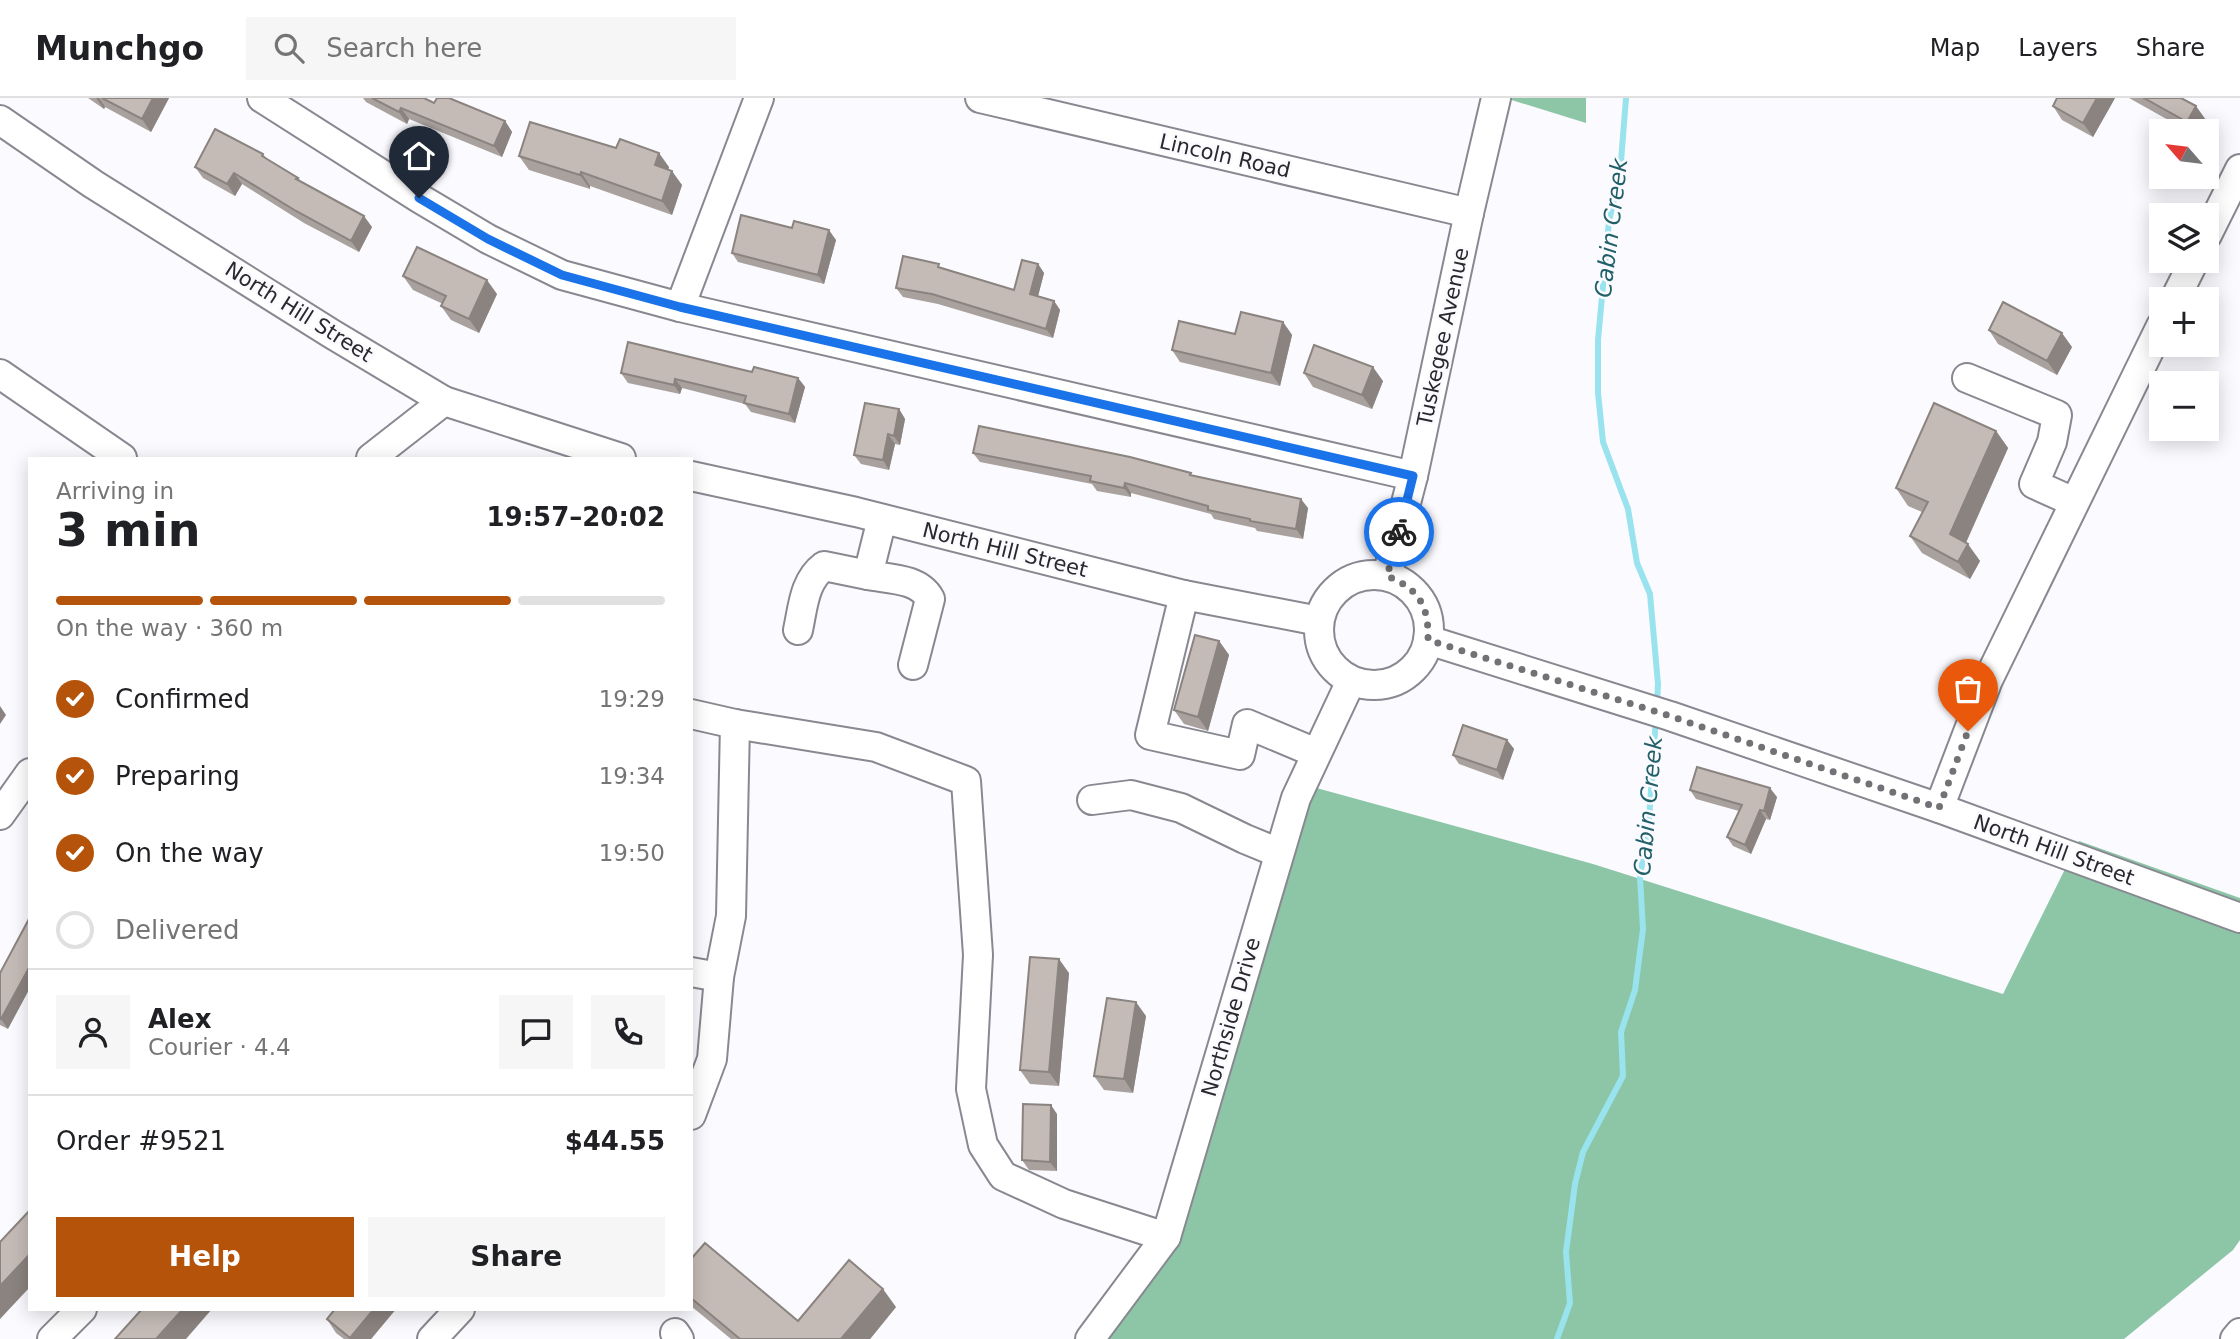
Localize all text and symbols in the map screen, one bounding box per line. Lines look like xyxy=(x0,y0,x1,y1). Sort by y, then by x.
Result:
search box xyxy=(246,17,736,80)
text: Munchgo xyxy=(35,29,204,68)
icon: search xyxy=(270,29,308,67)
text: Search here xyxy=(326,33,482,63)
text: Map xyxy=(1930,34,1980,62)
text: Layers xyxy=(2018,34,2098,62)
text: Share xyxy=(2136,34,2205,62)
north arrow xyxy=(2149,119,2219,189)
map controls xyxy=(2149,119,2219,441)
pin xyxy=(389,126,449,198)
street label: Lincoln Road xyxy=(1157,129,1293,183)
icon: home xyxy=(400,137,438,175)
water label: Cabin Creek xyxy=(1590,155,1633,299)
button: layers xyxy=(2149,203,2219,273)
street label: Tuskegee Avenue xyxy=(1412,245,1474,430)
street label: North Hill Street xyxy=(221,257,377,367)
button: + xyxy=(2149,287,2219,357)
button: − xyxy=(2149,371,2219,441)
text: Arriving in xyxy=(56,478,174,504)
courier xyxy=(1364,497,1434,567)
text: 19:57–20:02 xyxy=(486,502,665,532)
text: 3 min xyxy=(56,503,200,557)
icon: bike xyxy=(1380,513,1418,551)
street label: North Hill Street xyxy=(920,518,1090,582)
text: On the way · 360 m xyxy=(56,615,283,641)
pin xyxy=(1938,659,1998,731)
icon: bag xyxy=(1949,670,1987,708)
icon: check xyxy=(56,680,94,718)
text: Confirmed xyxy=(115,684,250,714)
text: 19:29 xyxy=(599,686,665,712)
water label: Cabin Creek xyxy=(1629,733,1667,877)
icon: check xyxy=(56,757,94,795)
text: Preparing xyxy=(115,761,240,791)
text: 19:34 xyxy=(599,763,665,789)
street label: North Hill Street xyxy=(1970,810,2138,890)
icon: check xyxy=(56,834,94,872)
text: On the way xyxy=(115,838,264,868)
text: 19:50 xyxy=(599,840,665,866)
text: Delivered xyxy=(115,915,239,945)
street label: Northside Drive xyxy=(1197,935,1265,1099)
button: person xyxy=(56,995,130,1069)
button: chat xyxy=(499,995,573,1069)
button: phone xyxy=(591,995,665,1069)
text: Alex xyxy=(148,1004,211,1034)
text: Courier · 4.4 xyxy=(148,1034,291,1060)
text: Order #9521 xyxy=(56,1126,226,1156)
text: $44.55 xyxy=(565,1126,665,1156)
button: Help xyxy=(56,1217,354,1297)
button: Share xyxy=(368,1217,665,1297)

